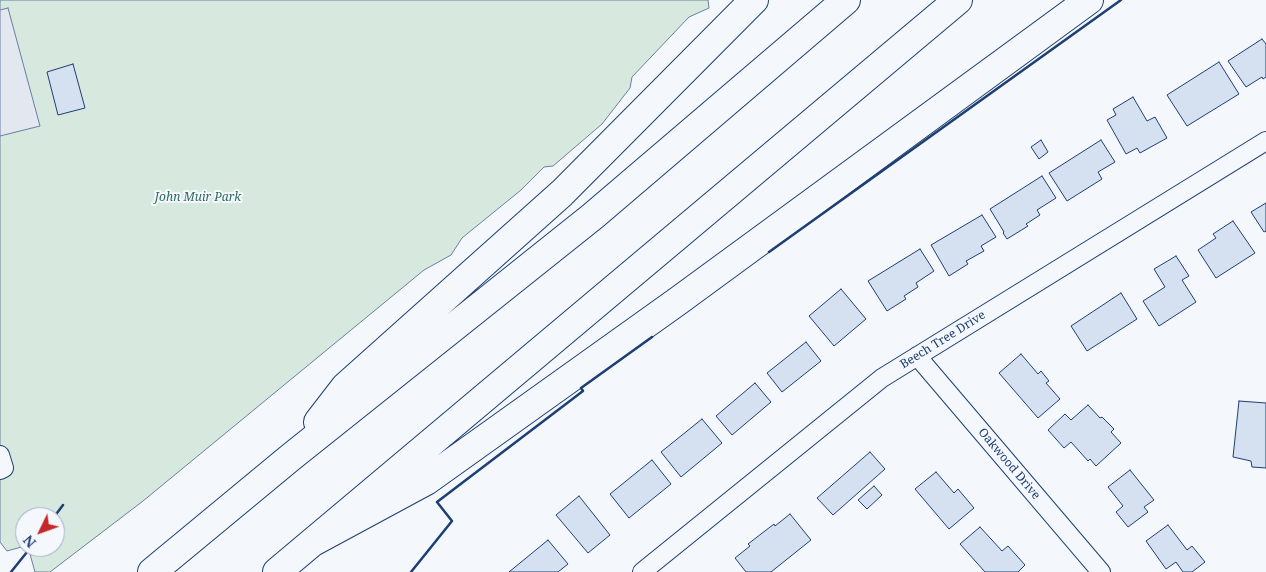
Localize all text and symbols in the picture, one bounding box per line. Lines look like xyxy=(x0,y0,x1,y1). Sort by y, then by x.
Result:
park label: John Muir Park xyxy=(155,191,241,205)
street label: Beech Tree Drive xyxy=(898,308,988,372)
street label: Oakwood Drive xyxy=(975,425,1043,503)
north arrow xyxy=(15,507,65,557)
text: N xyxy=(18,531,40,552)

